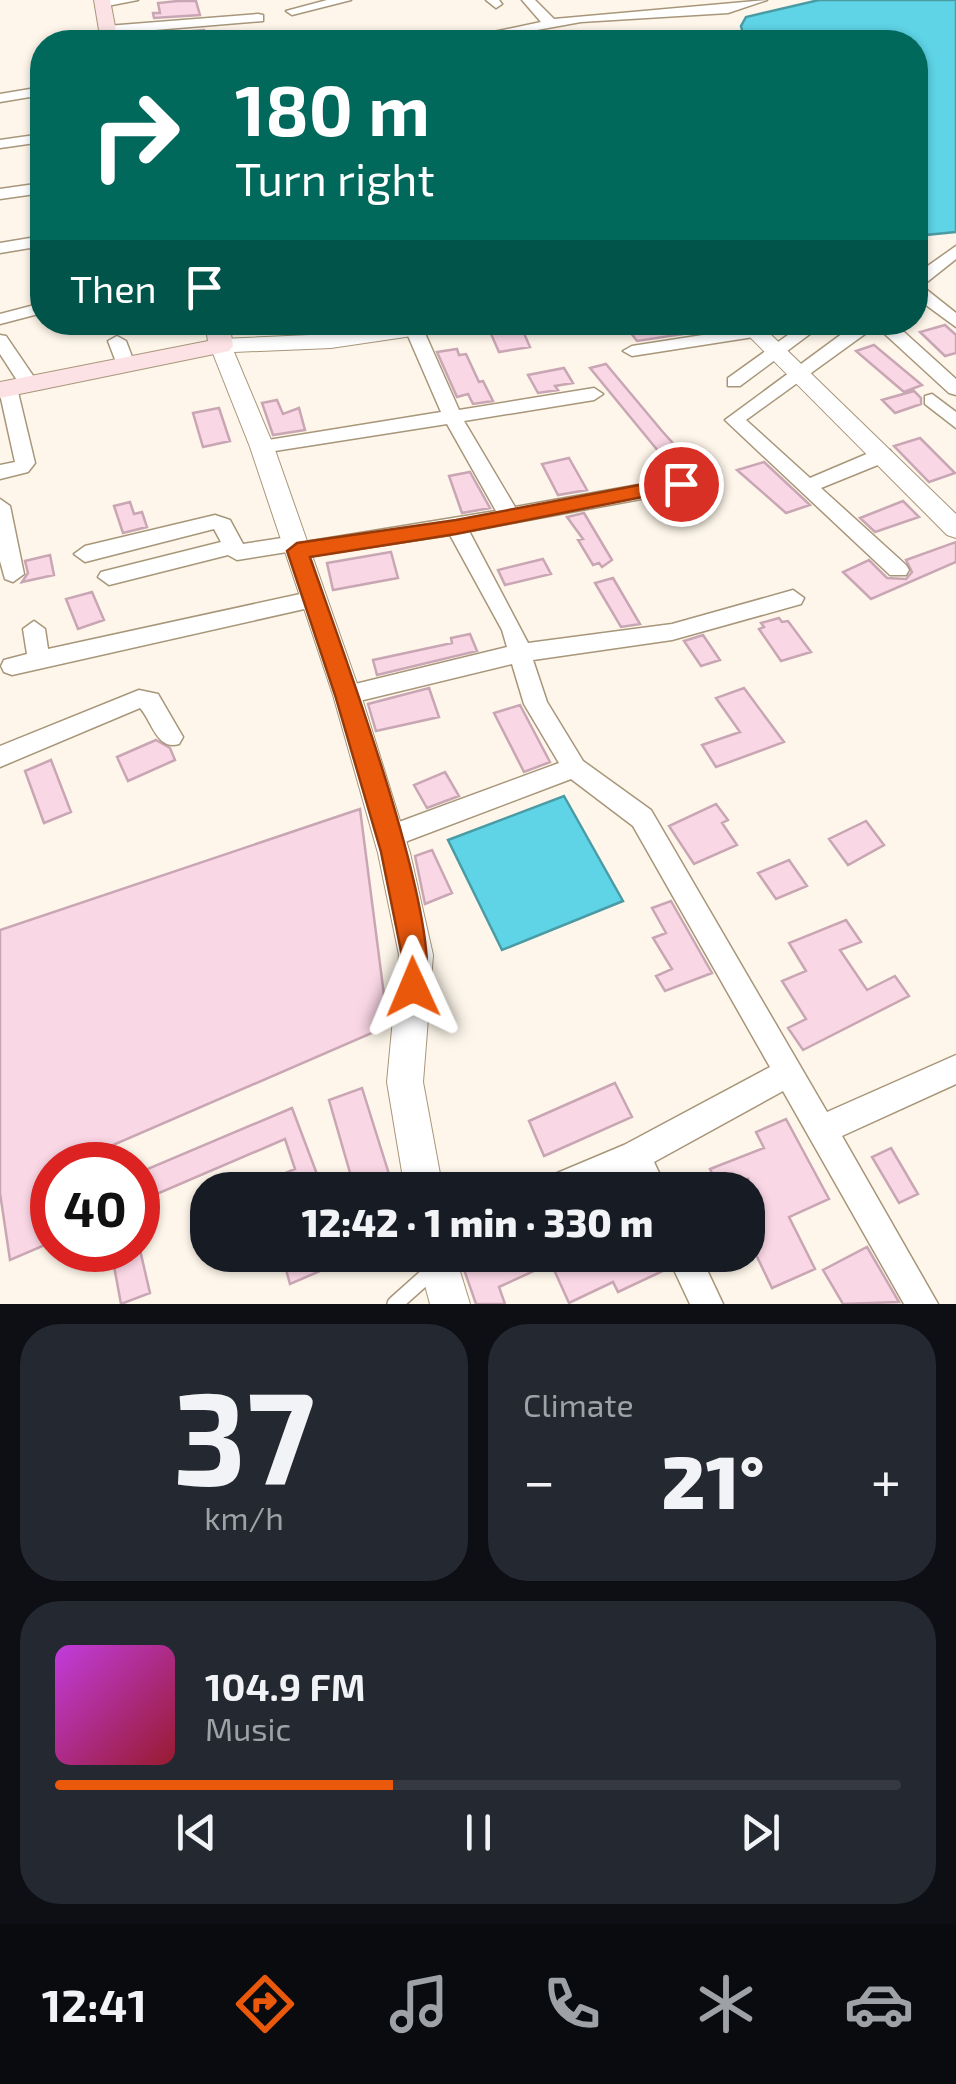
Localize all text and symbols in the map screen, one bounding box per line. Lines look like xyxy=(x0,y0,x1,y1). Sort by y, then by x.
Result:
text: 180 m xyxy=(235,66,430,150)
icon: right xyxy=(70,70,200,200)
text: Turn right xyxy=(235,151,435,205)
icon: arrive xyxy=(177,260,232,315)
text: Then xyxy=(70,265,157,311)
pin xyxy=(639,442,724,527)
icon: arrive xyxy=(654,457,709,512)
position arrow xyxy=(361,935,465,1039)
speed limit sign: 40 xyxy=(30,1142,160,1272)
text: 12:42 · 1 min · 330 m xyxy=(302,1199,653,1245)
text: 37 xyxy=(173,1355,315,1511)
text: Climate xyxy=(523,1385,634,1423)
text: 21° xyxy=(661,1434,765,1524)
text: − xyxy=(523,1446,555,1512)
text: + xyxy=(871,1446,901,1512)
text: km/h xyxy=(204,1498,284,1536)
text: 104.9 FM xyxy=(205,1663,365,1709)
text: Music xyxy=(205,1709,291,1747)
icon: previous xyxy=(169,1805,224,1860)
icon: pause xyxy=(451,1805,506,1860)
icon: next xyxy=(733,1805,788,1860)
icon: directions xyxy=(230,1969,300,2039)
icon: music xyxy=(384,1969,454,2039)
icon: phone xyxy=(537,1969,607,2039)
icon: climate xyxy=(691,1969,761,2039)
icon: car xyxy=(844,1969,914,2039)
text: 12:41 xyxy=(42,1977,147,2031)

